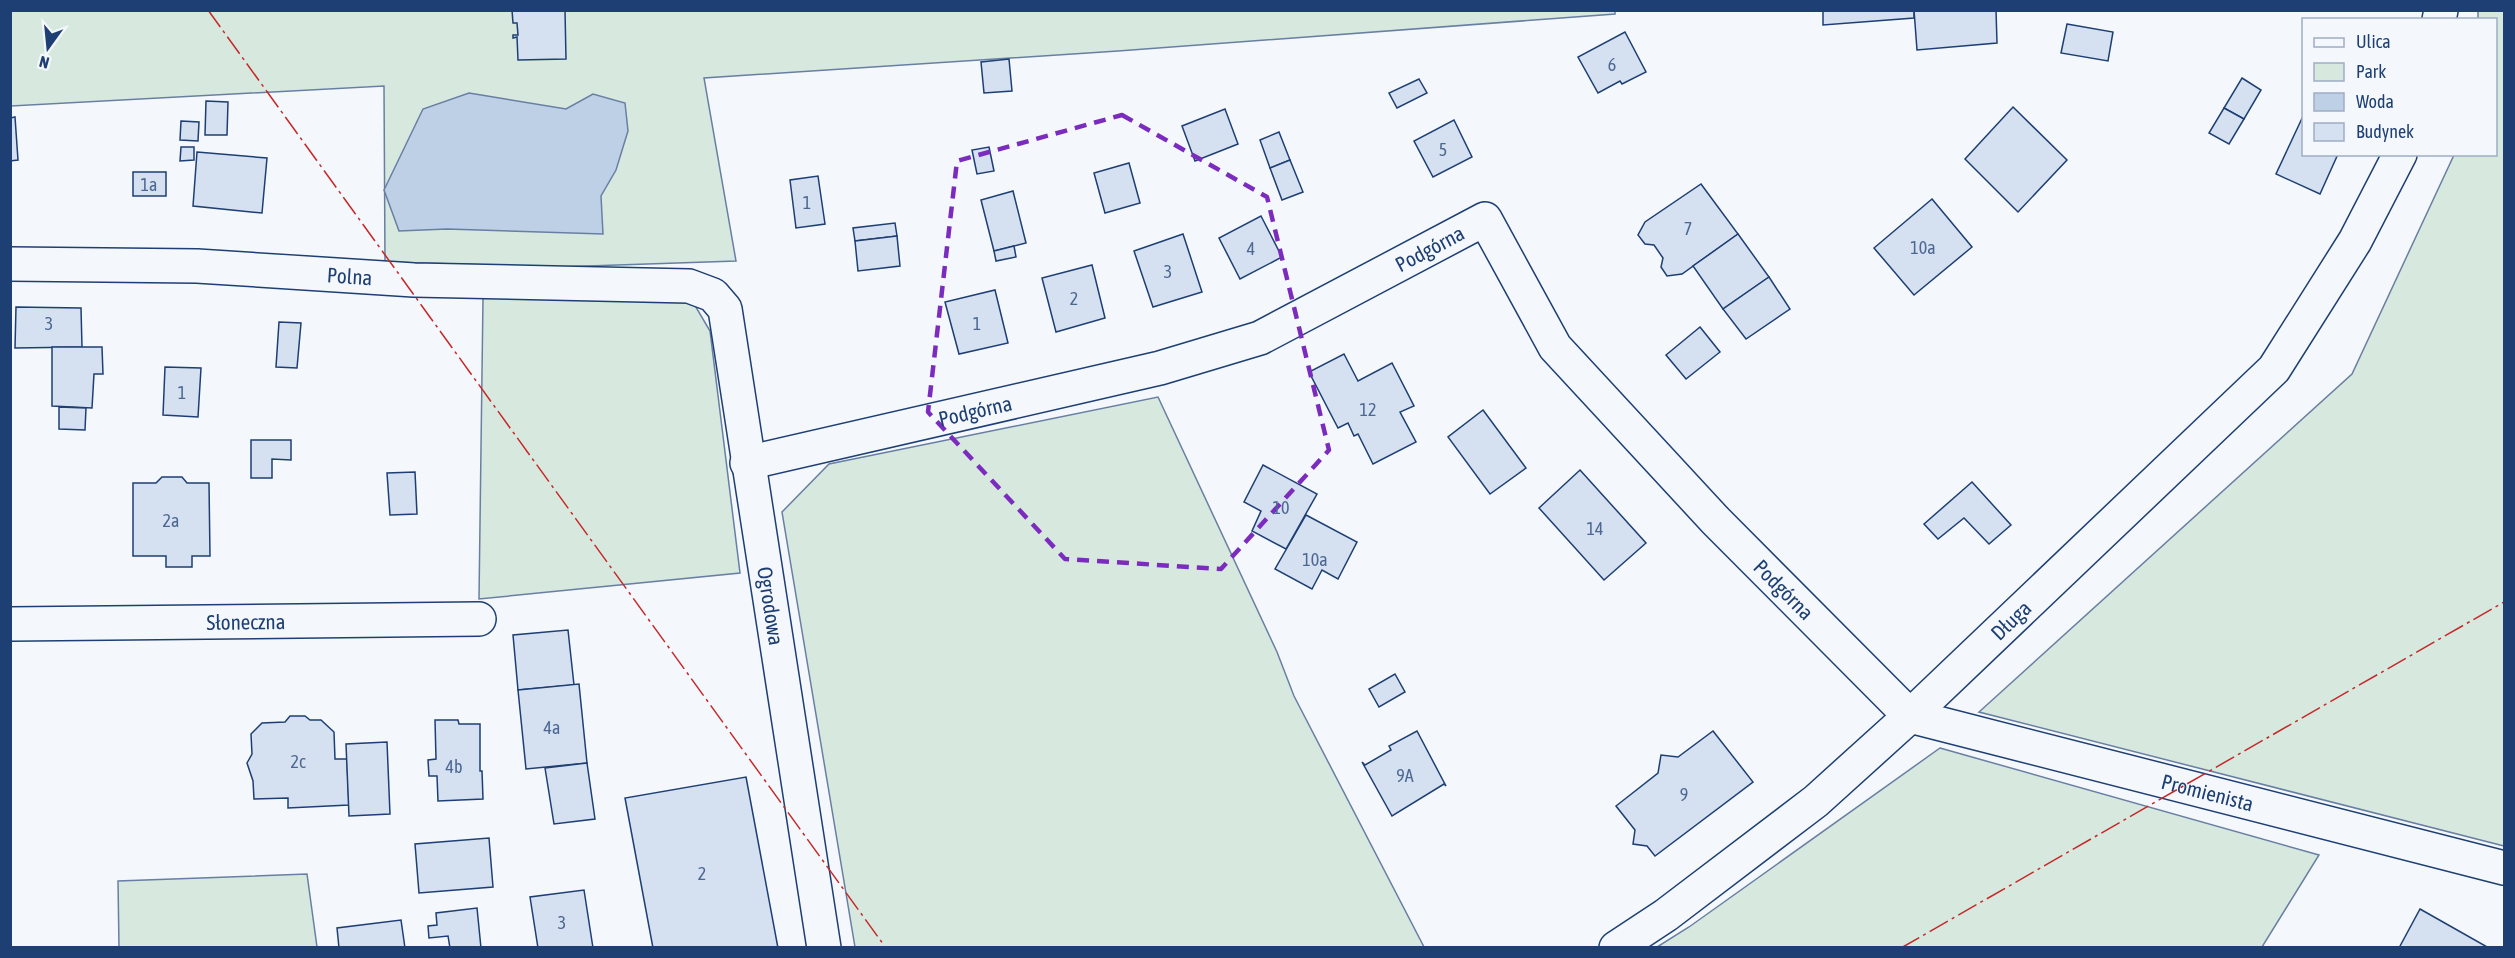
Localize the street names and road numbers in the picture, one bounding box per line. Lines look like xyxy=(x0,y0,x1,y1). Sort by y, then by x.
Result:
street label: Podgórna xyxy=(1391,220,1468,276)
street label: Polna xyxy=(326,262,373,289)
street label: Podgórna xyxy=(936,390,1014,431)
street label: Podgórna xyxy=(1749,554,1819,624)
street label: Ogrodowa xyxy=(753,565,789,647)
street label: Długa xyxy=(1986,596,2035,645)
street label: Słoneczna xyxy=(206,609,286,634)
street label: Promienista xyxy=(2159,769,2256,815)

